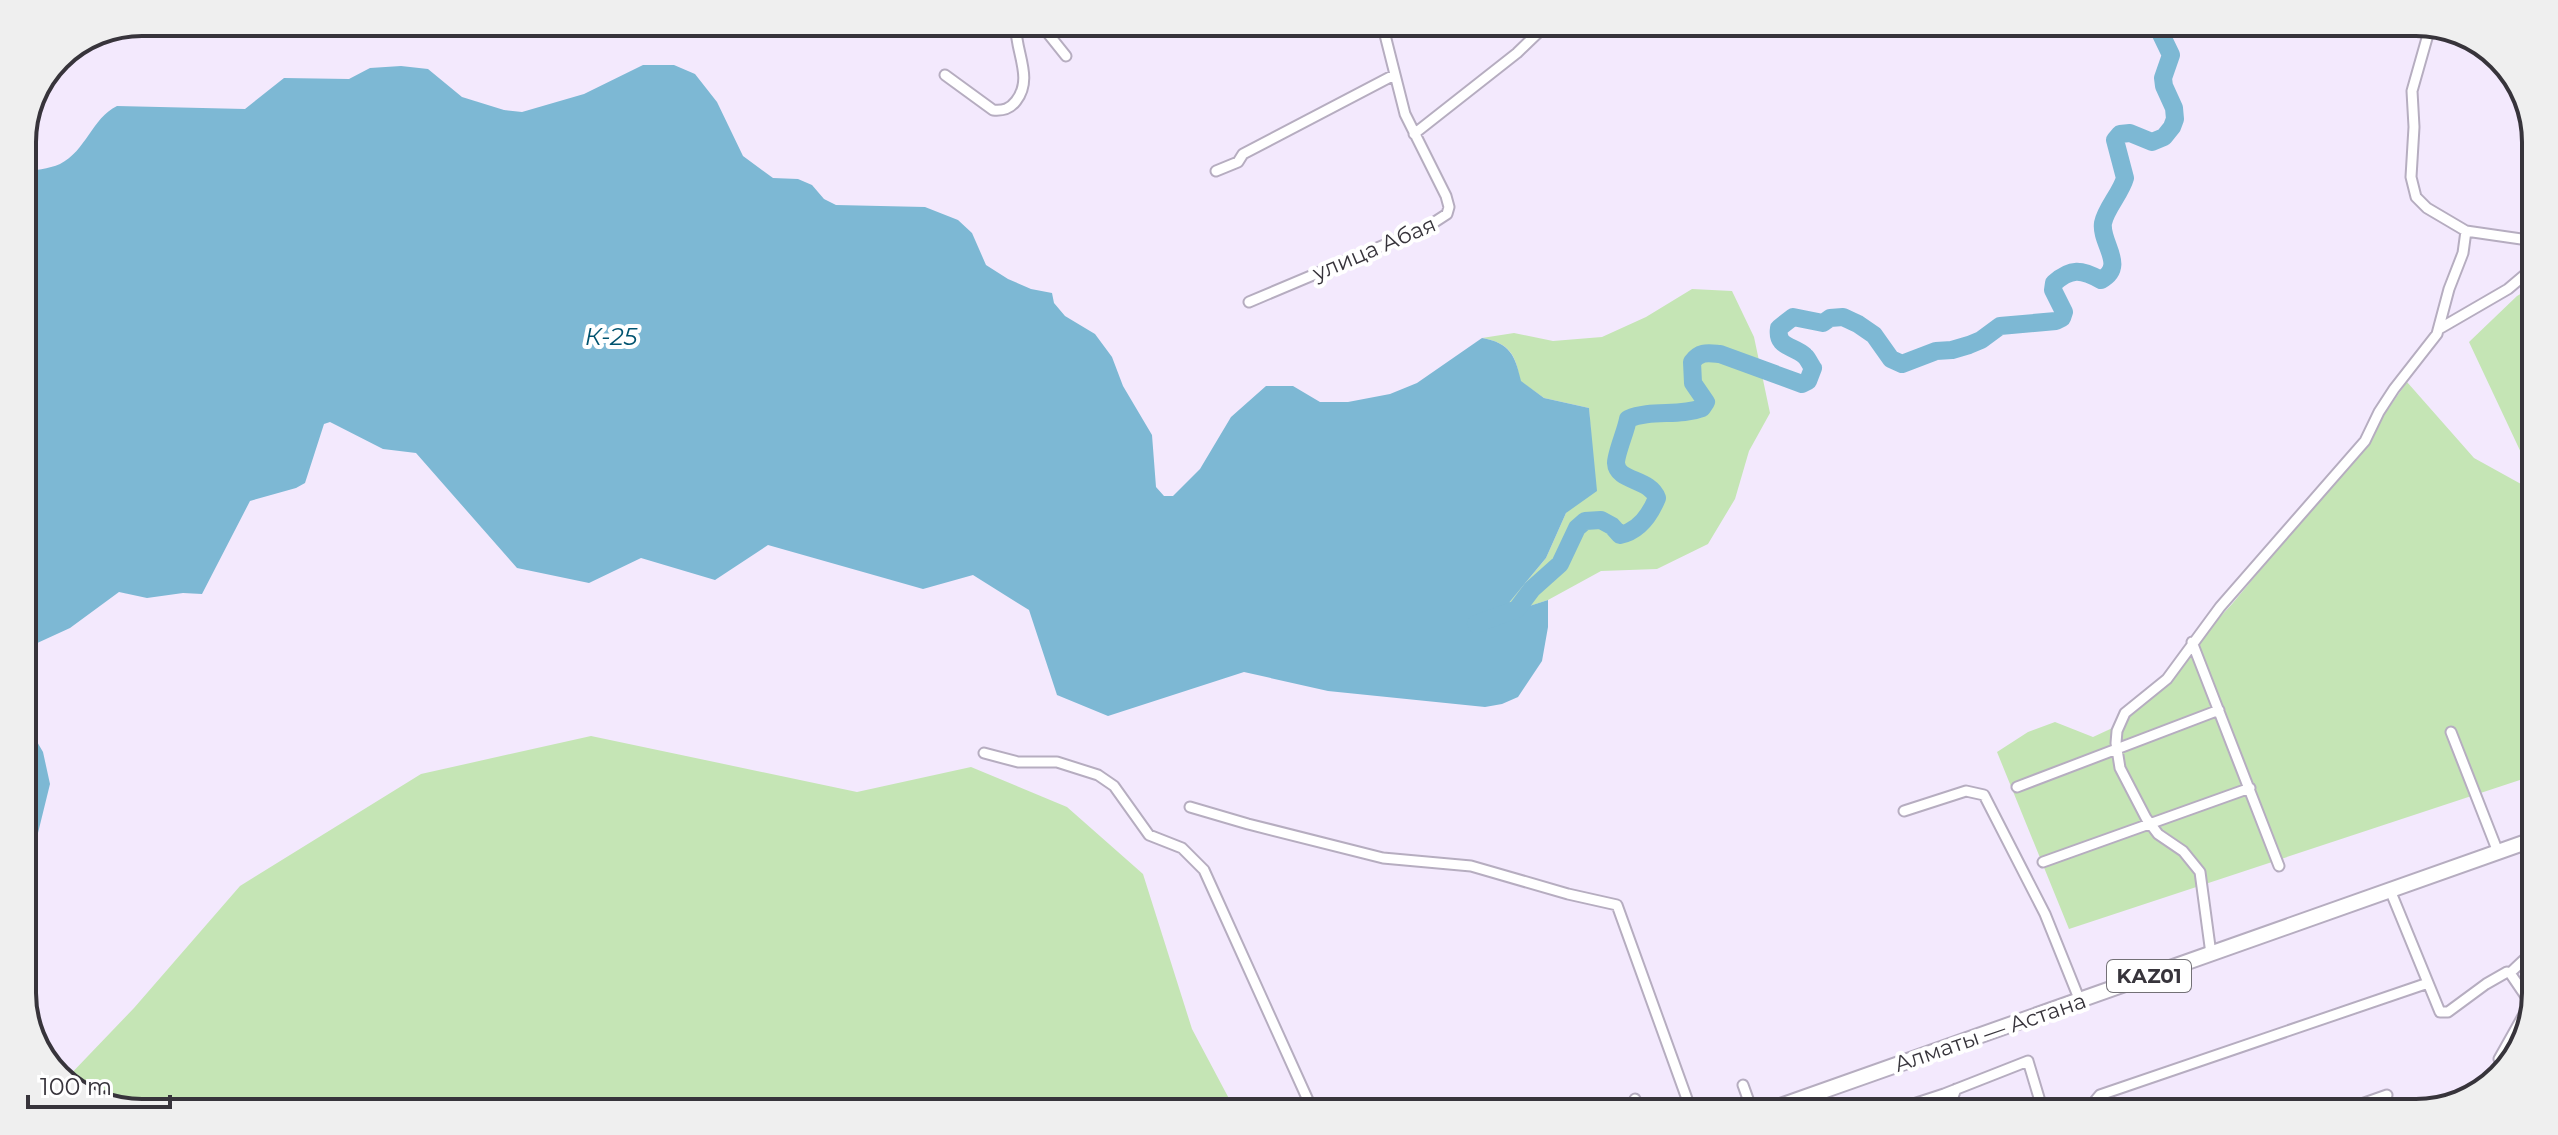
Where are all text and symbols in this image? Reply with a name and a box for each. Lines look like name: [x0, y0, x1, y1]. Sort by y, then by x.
street label: улица Абая: [1308, 210, 1440, 287]
water label: К-25: [585, 322, 638, 351]
road number: KАZ01: [2107, 960, 2191, 992]
street label: Алматы — Астана: [1891, 987, 2090, 1078]
scale bar: [28, 1059, 170, 1109]
text: 100 m: [40, 1072, 112, 1101]

